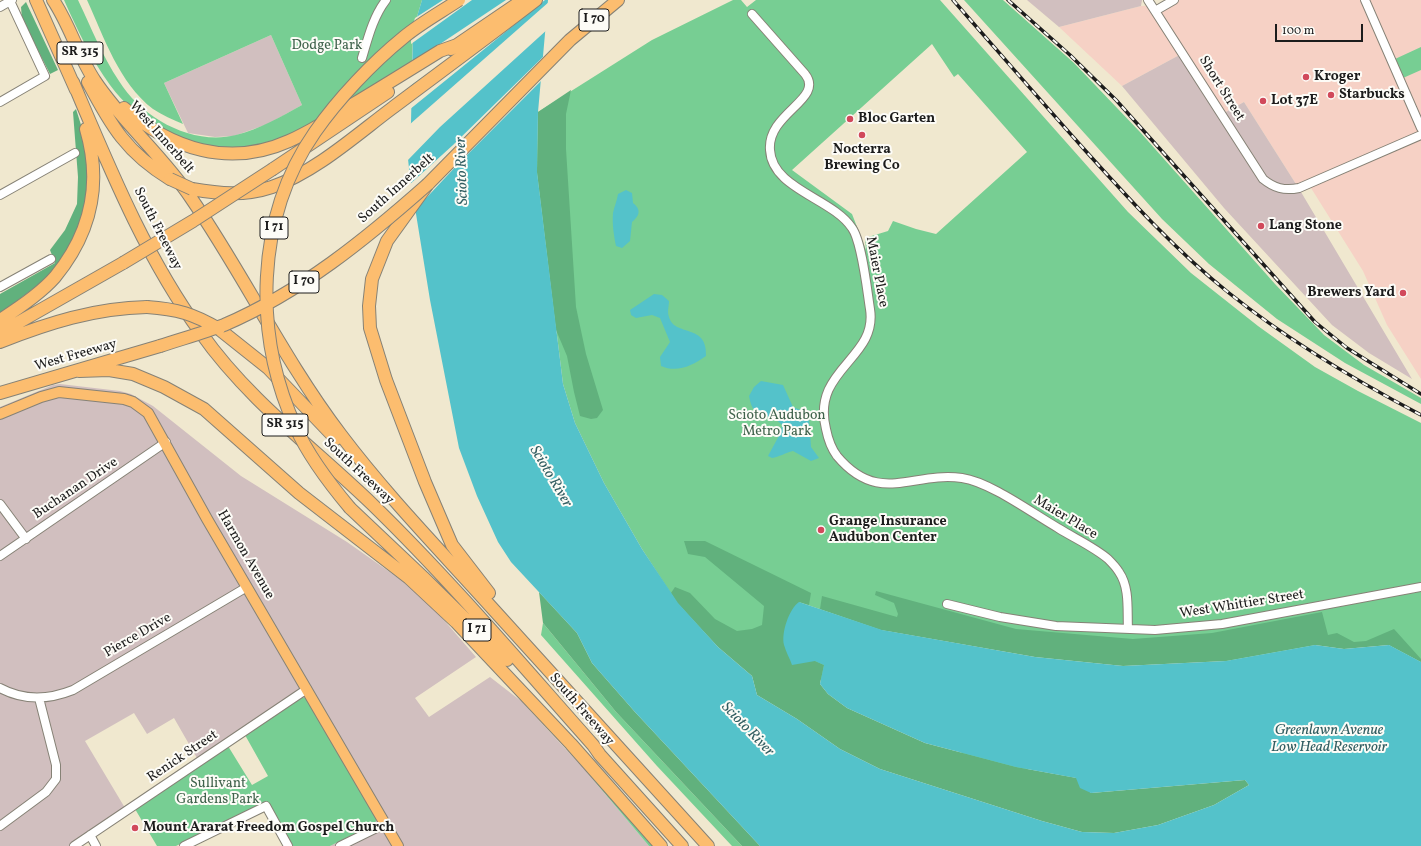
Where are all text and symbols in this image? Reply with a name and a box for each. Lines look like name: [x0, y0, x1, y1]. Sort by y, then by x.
road number: I 70: [579, 9, 609, 31]
scale bar: [1277, 16, 1365, 42]
text: 100 m: [1282, 23, 1314, 39]
park label: Dodge Park: [292, 38, 362, 54]
road number: SR 315: [57, 42, 103, 64]
street label: Short Street: [1194, 53, 1248, 125]
place label: Kroger: [1314, 69, 1360, 85]
marker: Kroger: [1301, 72, 1311, 82]
place label: Starbucks: [1339, 87, 1405, 103]
marker: Starbucks: [1326, 90, 1336, 100]
place label: Lot 37E: [1271, 93, 1318, 109]
marker: Lot 37E: [1258, 96, 1268, 106]
street label: West Innerbelt: [125, 98, 197, 178]
place label: Bloc Garten: [858, 111, 935, 127]
marker: Bloc Garten: [845, 114, 855, 124]
marker: Nocterra Brewing Co: [857, 130, 867, 140]
water label: Scioto River: [453, 137, 473, 205]
place label: Nocterra Brewing Co: [824, 142, 900, 174]
street label: South Innerbelt: [355, 150, 439, 228]
street label: South Freeway: [129, 185, 185, 273]
road number: I 71: [260, 217, 288, 239]
place label: Lang Stone: [1269, 218, 1342, 234]
marker: Lang Stone: [1256, 221, 1266, 231]
street label: Maier Place: [861, 235, 891, 309]
road number: I 70: [289, 271, 319, 293]
place label: Brewers Yard: [1307, 285, 1395, 301]
marker: Brewers Yard: [1398, 288, 1408, 298]
street label: West Freeway: [33, 336, 119, 376]
park label: Scioto Audubon Metro Park: [728, 408, 826, 440]
road number: SR 315: [262, 414, 308, 436]
street label: South Freeway: [319, 435, 397, 509]
water label: Scioto River: [525, 443, 575, 511]
street label: Buchanan Drive: [30, 454, 122, 524]
street label: Maier Place: [1030, 492, 1100, 544]
street label: Harmon Avenue: [213, 507, 277, 603]
place label: Grange Insurance Audubon Center: [829, 514, 947, 546]
marker: Grange Insurance Audubon Center: [816, 525, 826, 535]
street label: West Whittier Street: [1179, 587, 1305, 623]
street label: Pierce Drive: [101, 610, 175, 662]
road number: I 71: [463, 619, 491, 641]
street label: South Freeway: [545, 670, 617, 750]
water label: Scioto River: [717, 699, 777, 761]
water label: Greenlawn Avenue Low Head Reservoir: [1271, 722, 1387, 757]
street label: Renick Street: [145, 727, 221, 787]
park label: Sullivant Gardens Park: [176, 776, 260, 808]
place label: Mount Ararat Freedom Gospel Church: [143, 820, 394, 836]
marker: Mount Ararat Freedom Gospel Church: [130, 823, 140, 833]

